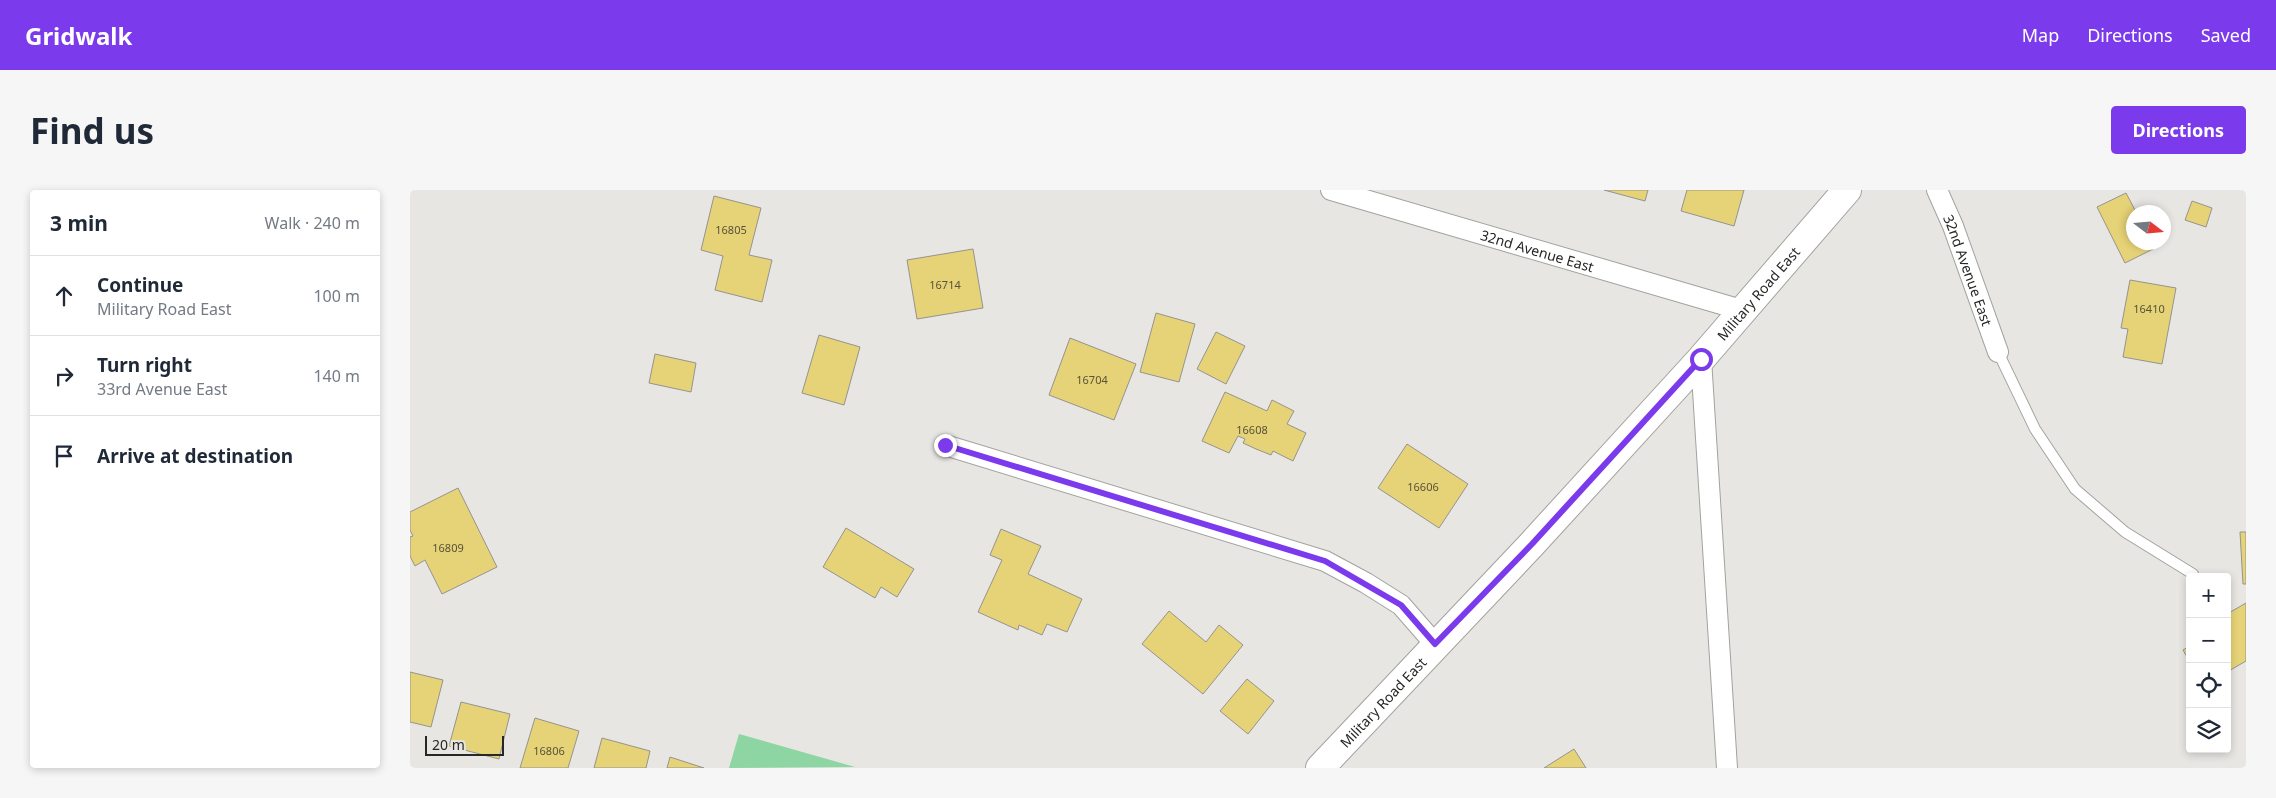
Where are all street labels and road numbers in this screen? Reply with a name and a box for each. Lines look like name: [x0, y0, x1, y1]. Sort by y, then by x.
street label: 32nd Avenue East: [1939, 211, 1997, 328]
street label: 32nd Avenue East: [1478, 225, 1596, 276]
street label: Military Road East: [1712, 242, 1804, 344]
street label: Military Road East: [1335, 653, 1430, 751]

